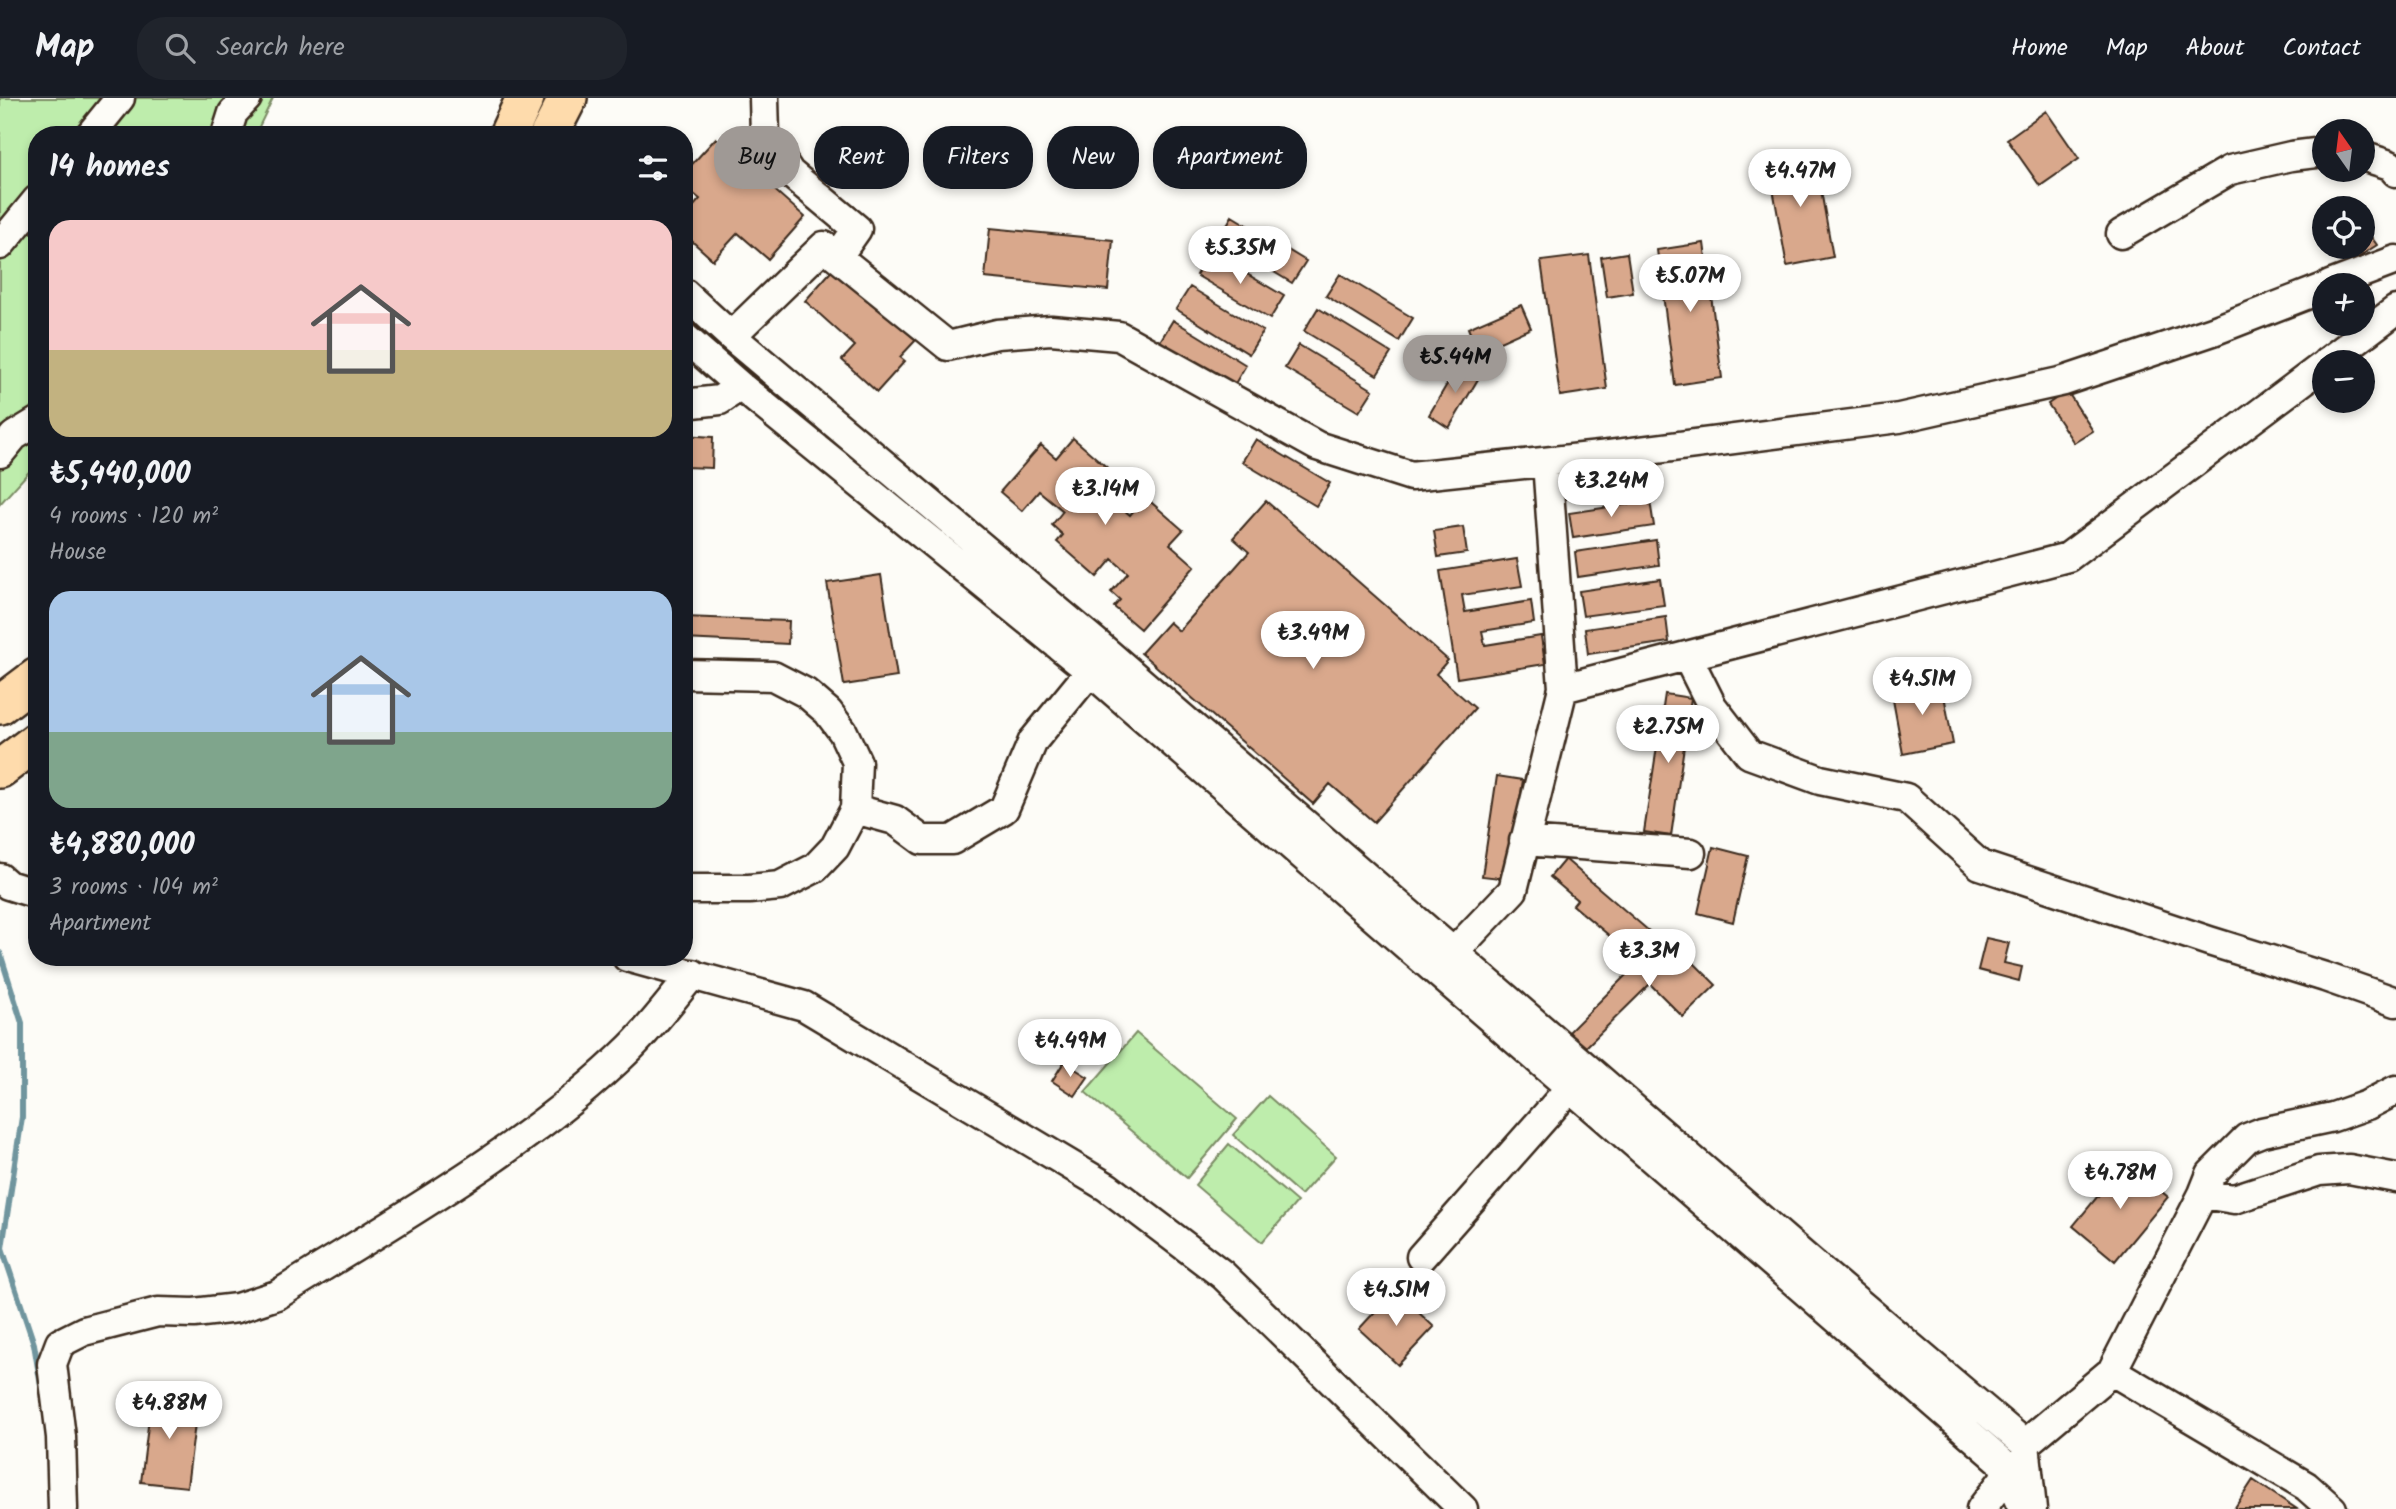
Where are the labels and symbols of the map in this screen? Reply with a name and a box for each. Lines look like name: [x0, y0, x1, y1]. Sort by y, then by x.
north arrow: [2312, 119, 2375, 182]
pin: ₺4.47M: [1743, 150, 1857, 209]
pin: ₺5.35M: [1183, 226, 1297, 286]
pin: ₺5.07M: [1633, 254, 1747, 314]
pin: ₺5.44M: [1398, 336, 1512, 395]
pin: ₺3.24M: [1554, 460, 1668, 519]
pin: ₺3.14M: [1048, 468, 1162, 527]
pin: ₺3.49M: [1256, 612, 1370, 671]
pin: ₺4.51M: [1865, 658, 1979, 717]
pin: ₺2.75M: [1611, 706, 1725, 765]
pin: ₺3.3M: [1600, 930, 1698, 989]
pin: ₺4.49M: [1013, 1020, 1127, 1079]
pin: ₺4.78M: [2063, 1152, 2177, 1211]
pin: ₺4.51M: [1339, 1268, 1453, 1328]
pin: ₺4.88M: [112, 1382, 226, 1441]

